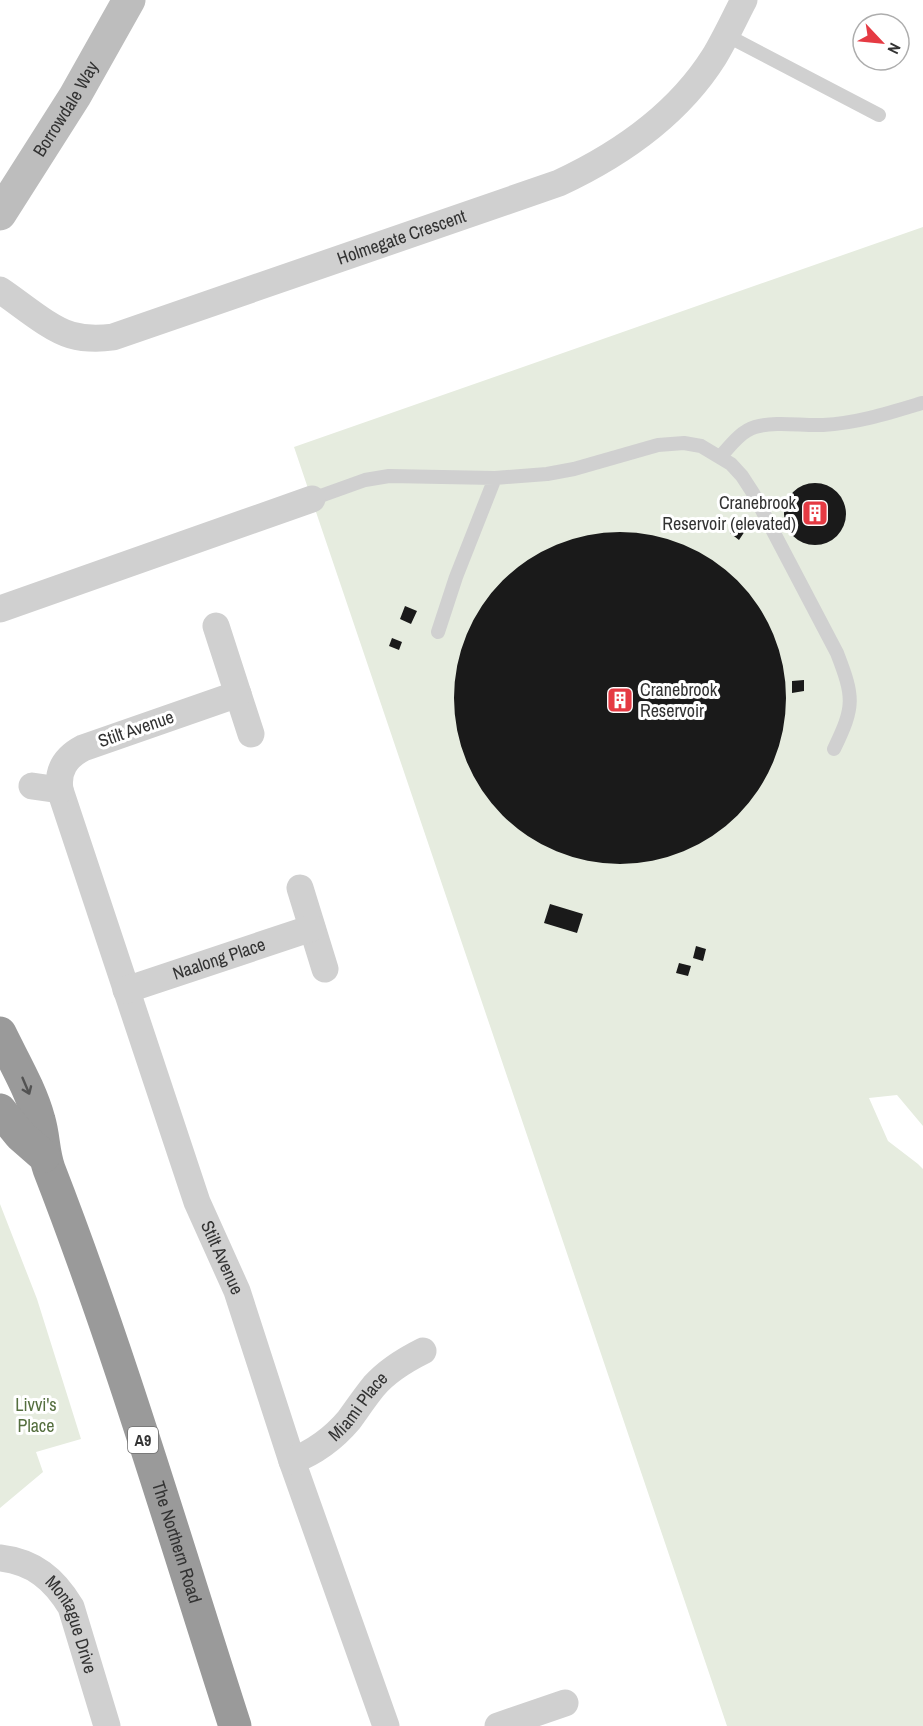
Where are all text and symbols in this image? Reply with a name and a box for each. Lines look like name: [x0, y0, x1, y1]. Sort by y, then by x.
north arrow: [851, 12, 911, 72]
text: N: [883, 39, 906, 58]
street label: Borrowdale Way: [27, 56, 104, 161]
street label: Holmegate Crescent: [334, 203, 469, 271]
place label: Cranebrook Reservoir (elevated): [662, 490, 797, 536]
building icon: Cranebrook Reservoir (elevated): [800, 498, 830, 528]
place label: Cranebrook Reservoir: [640, 677, 718, 723]
building icon: Cranebrook Reservoir: [605, 685, 635, 715]
street label: Stilt Avenue: [95, 704, 177, 753]
street label: Naalong Place: [169, 931, 268, 986]
one-way arrow: [21, 1076, 32, 1095]
street label: Stilt Avenue: [195, 1216, 250, 1298]
street label: Miami Place: [323, 1366, 393, 1447]
park label: Livvi's Place: [15, 1392, 57, 1438]
road number: A9: [128, 1427, 158, 1453]
street label: The Northern Road: [146, 1478, 208, 1606]
street label: Montague Drive: [40, 1569, 103, 1676]

